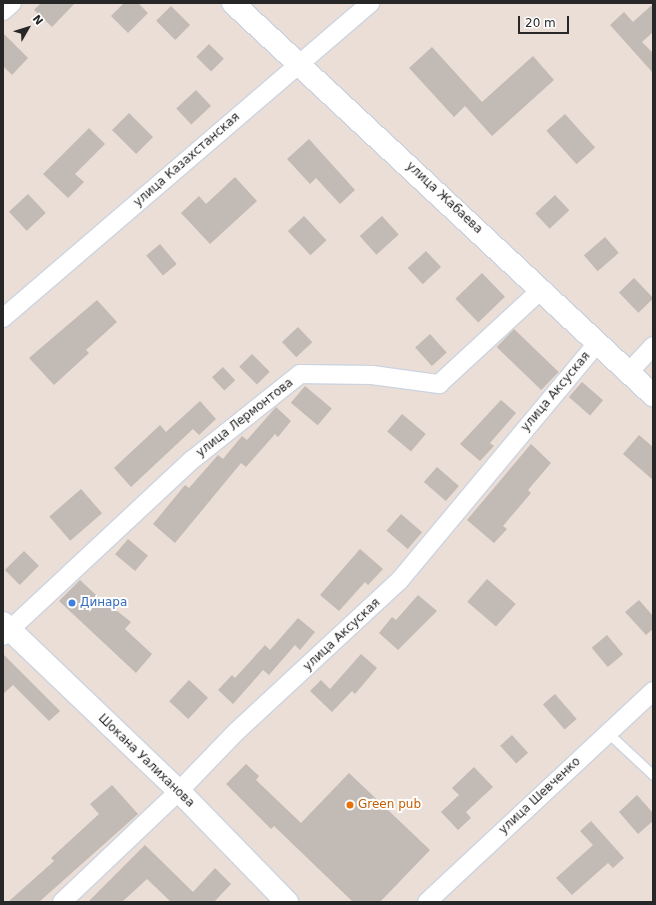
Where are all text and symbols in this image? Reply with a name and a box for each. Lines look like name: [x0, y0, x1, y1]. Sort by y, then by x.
north arrow: [8, 8, 48, 48]
scale bar: [520, 8, 571, 34]
text: N: [30, 12, 46, 28]
text: 20 m: [525, 16, 556, 30]
street label: улица Казахстанская: [131, 110, 243, 210]
street label: улица Жабаева: [403, 159, 485, 237]
street label: улица Аксуская: [519, 349, 593, 435]
street label: улица Лермонтова: [194, 376, 296, 460]
place label: Динара: [80, 596, 127, 610]
street label: улица Аксуская: [301, 596, 383, 674]
marker: Динара: [67, 598, 77, 608]
street label: Шокана Уалиханова: [95, 711, 197, 811]
street label: улица Шевченко: [496, 755, 584, 837]
place label: Green pub: [358, 798, 421, 812]
marker: Green pub: [345, 800, 355, 810]

